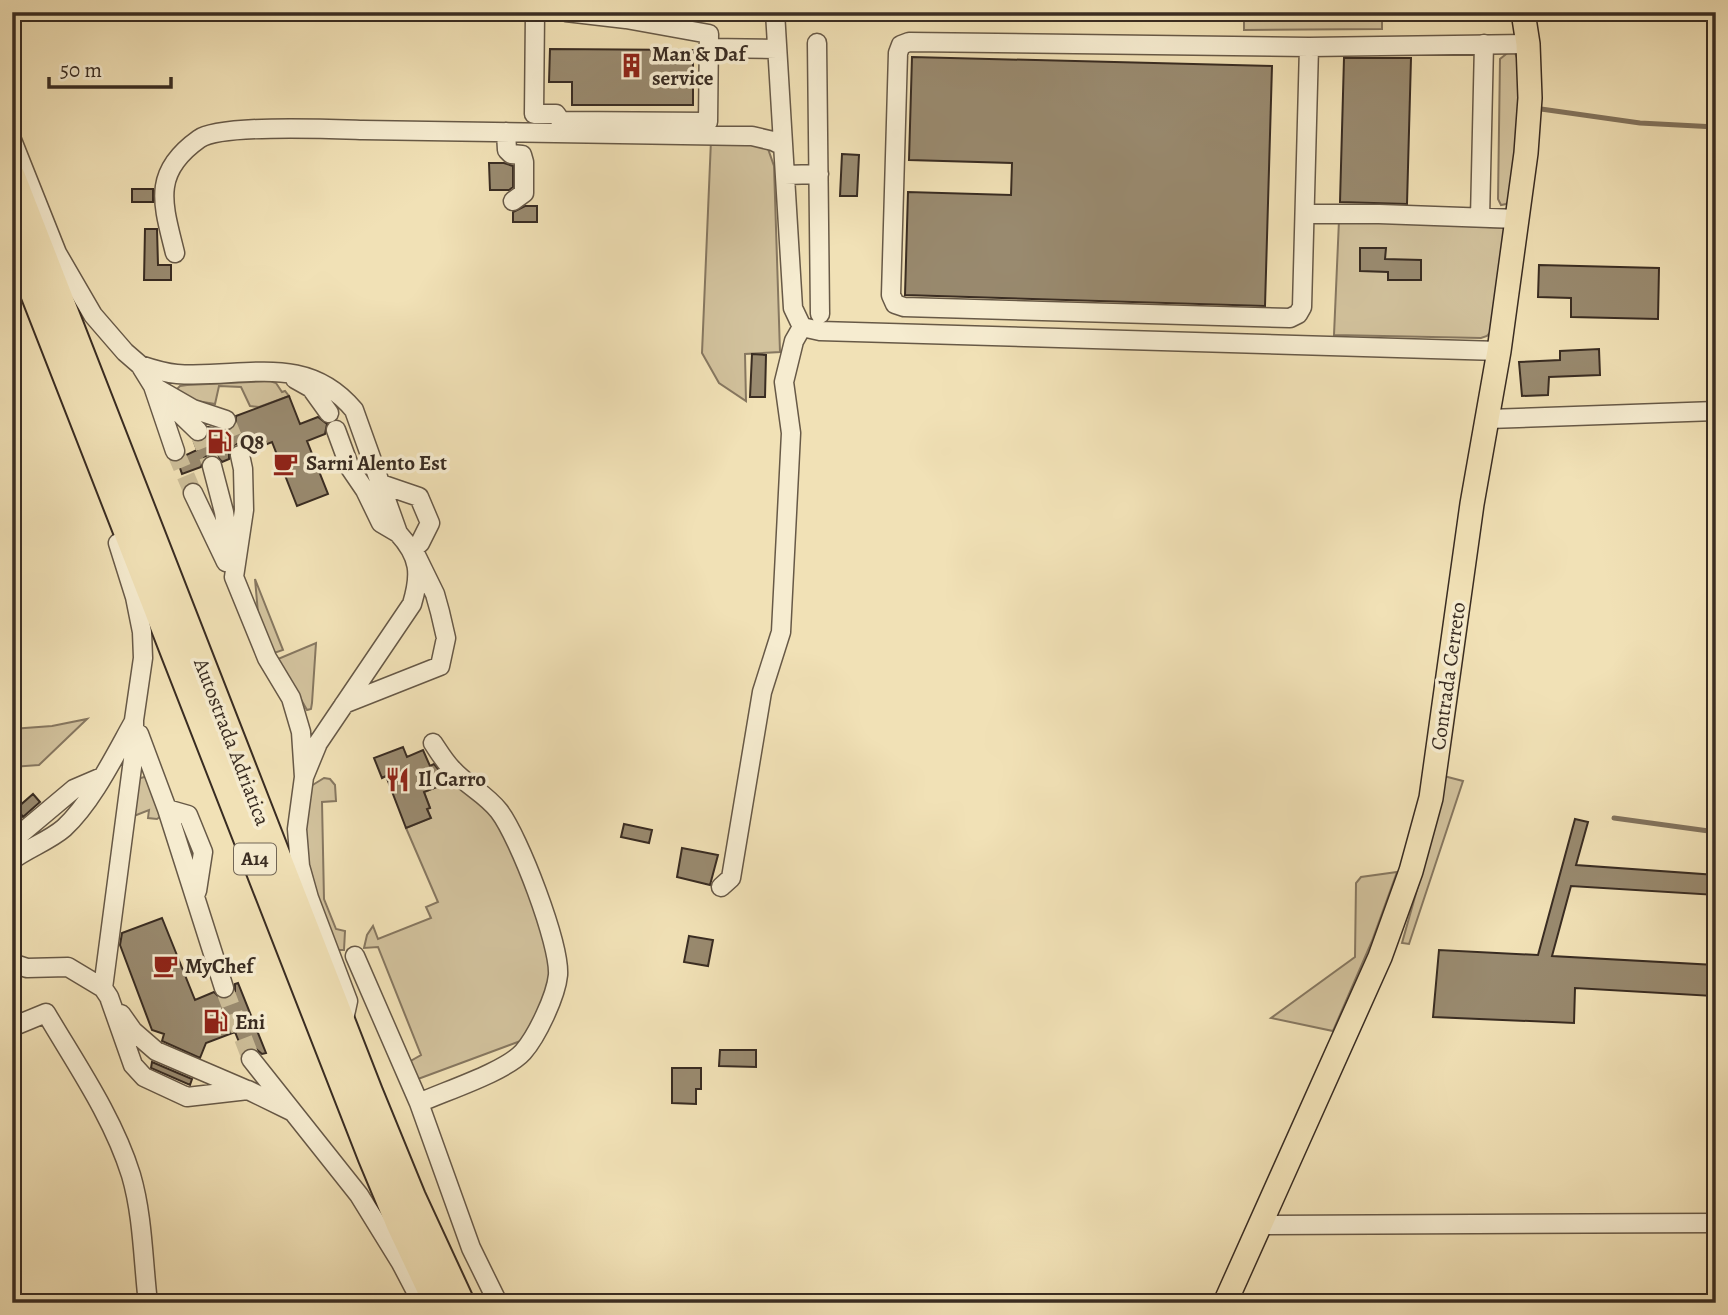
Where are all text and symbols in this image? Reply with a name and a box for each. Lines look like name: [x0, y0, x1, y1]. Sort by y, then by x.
place label: Man & Daf service: [652, 40, 748, 92]
scale bar: [49, 46, 172, 90]
building icon: Man & Daf service: [618, 52, 646, 80]
text: 50 m: [60, 56, 102, 84]
fuel station icon: Q8: [206, 428, 234, 456]
place label: Q8: [240, 428, 264, 456]
cafe icon: Sarni Alento Est: [272, 449, 300, 477]
place label: Sarni Alento Est: [306, 449, 447, 477]
street label: Contrada Cerreto: [1424, 600, 1472, 752]
street label: Autostrada Adriatica: [187, 653, 277, 830]
restaurant icon: Il Carro: [384, 765, 412, 793]
place label: Il Carro: [418, 765, 486, 793]
road number: A14: [234, 844, 276, 874]
cafe icon: MyChef: [151, 952, 179, 980]
place label: MyChef: [185, 952, 256, 980]
fuel station icon: Eni: [201, 1008, 229, 1036]
place label: Eni: [235, 1008, 265, 1036]

